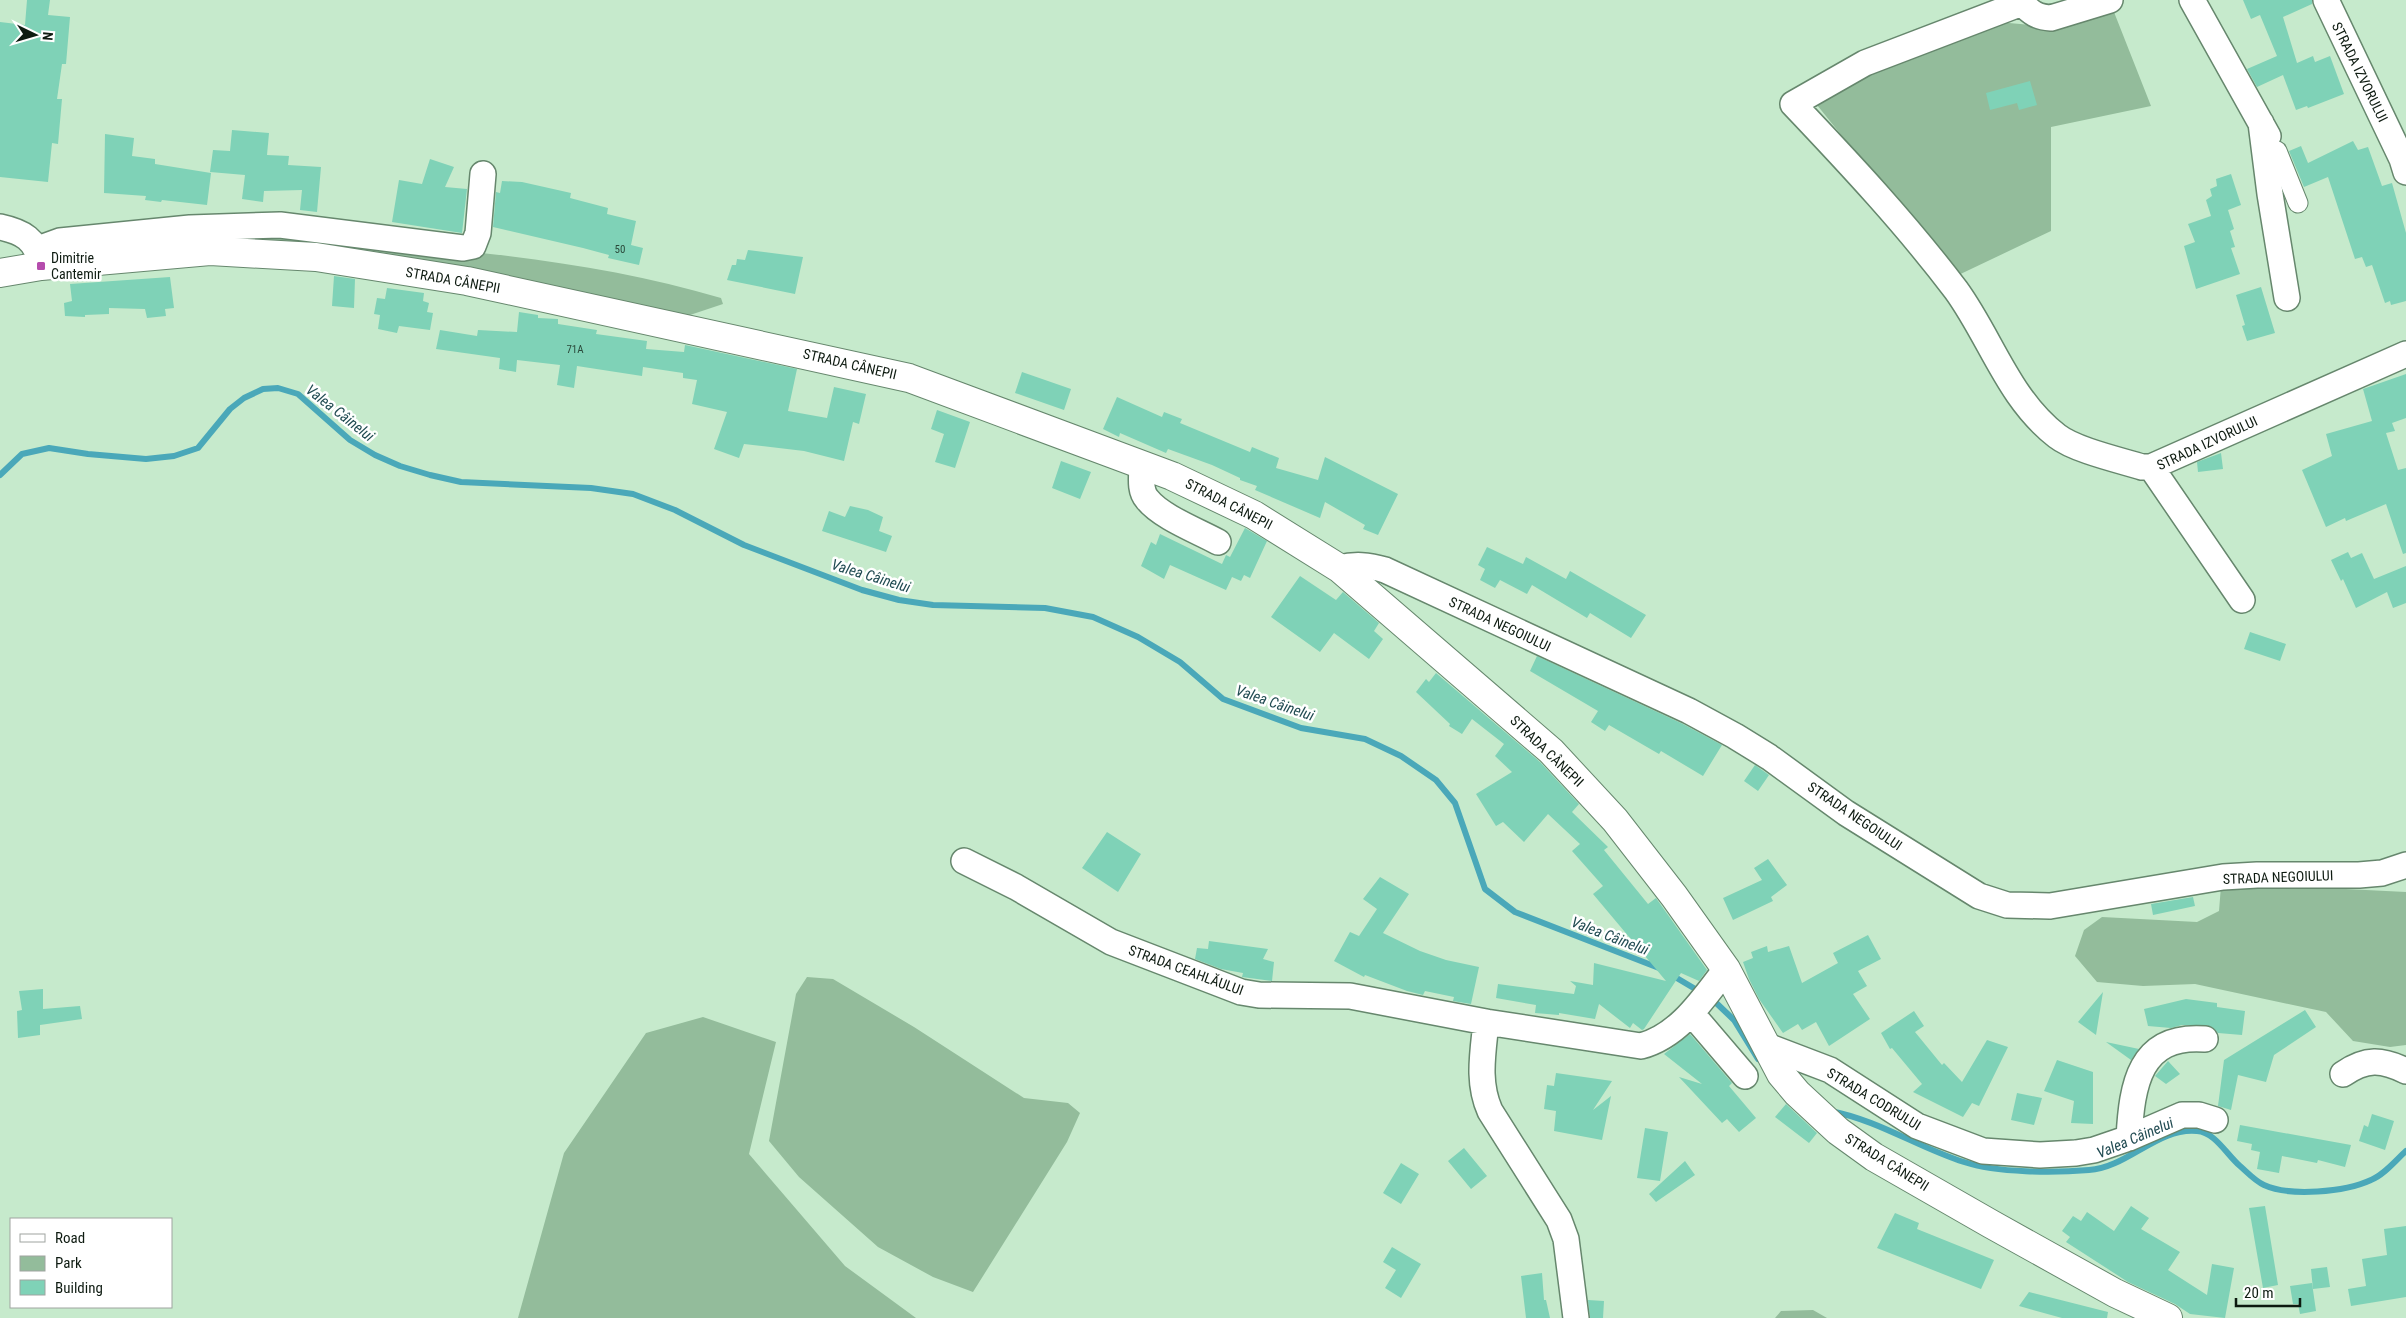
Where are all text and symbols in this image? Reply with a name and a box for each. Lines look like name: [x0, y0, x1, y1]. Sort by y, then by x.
north arrow: [10, 10, 60, 60]
street label: STRADA IZVORULUI: [2329, 19, 2391, 125]
text: N: [40, 31, 56, 41]
house number: 50: [615, 243, 625, 256]
place label: Dimitrie Cantemir: [51, 250, 101, 282]
marker: Dimitrie Cantemir: [35, 260, 47, 272]
street label: STRADA CÂNEPII: [405, 263, 502, 296]
house number: 71A: [566, 343, 584, 356]
street label: STRADA CÂNEPII: [802, 344, 899, 383]
water label: Valea Câinelui: [302, 381, 378, 446]
street label: STRADA IZVORULUI: [2154, 413, 2260, 473]
street label: STRADA CÂNEPII: [1183, 474, 1276, 533]
water label: Valea Câinelui: [829, 555, 913, 597]
street label: STRADA NEGOIULUI: [1447, 593, 1553, 655]
water label: Valea Câinelui: [1234, 681, 1317, 725]
street label: STRADA CÂNEPII: [1507, 711, 1588, 790]
street label: STRADA NEGOIULUI: [1805, 778, 1905, 854]
street label: STRADA NEGOIULUI: [2222, 867, 2334, 887]
water label: Valea Câinelui: [1569, 913, 1652, 959]
street label: STRADA CEAHLĂULUI: [1126, 942, 1246, 998]
street label: STRADA CODRULUI: [1824, 1065, 1924, 1133]
water label: Valea Câinelui: [2094, 1114, 2177, 1162]
street label: STRADA CÂNEPII: [1842, 1129, 1932, 1194]
legend: [10, 1218, 172, 1308]
text: Road: [55, 1229, 85, 1247]
text: Park: [55, 1254, 82, 1272]
scale bar: [2236, 1276, 2300, 1308]
text: Building: [55, 1279, 103, 1297]
text: 20 m: [2244, 1284, 2274, 1302]

